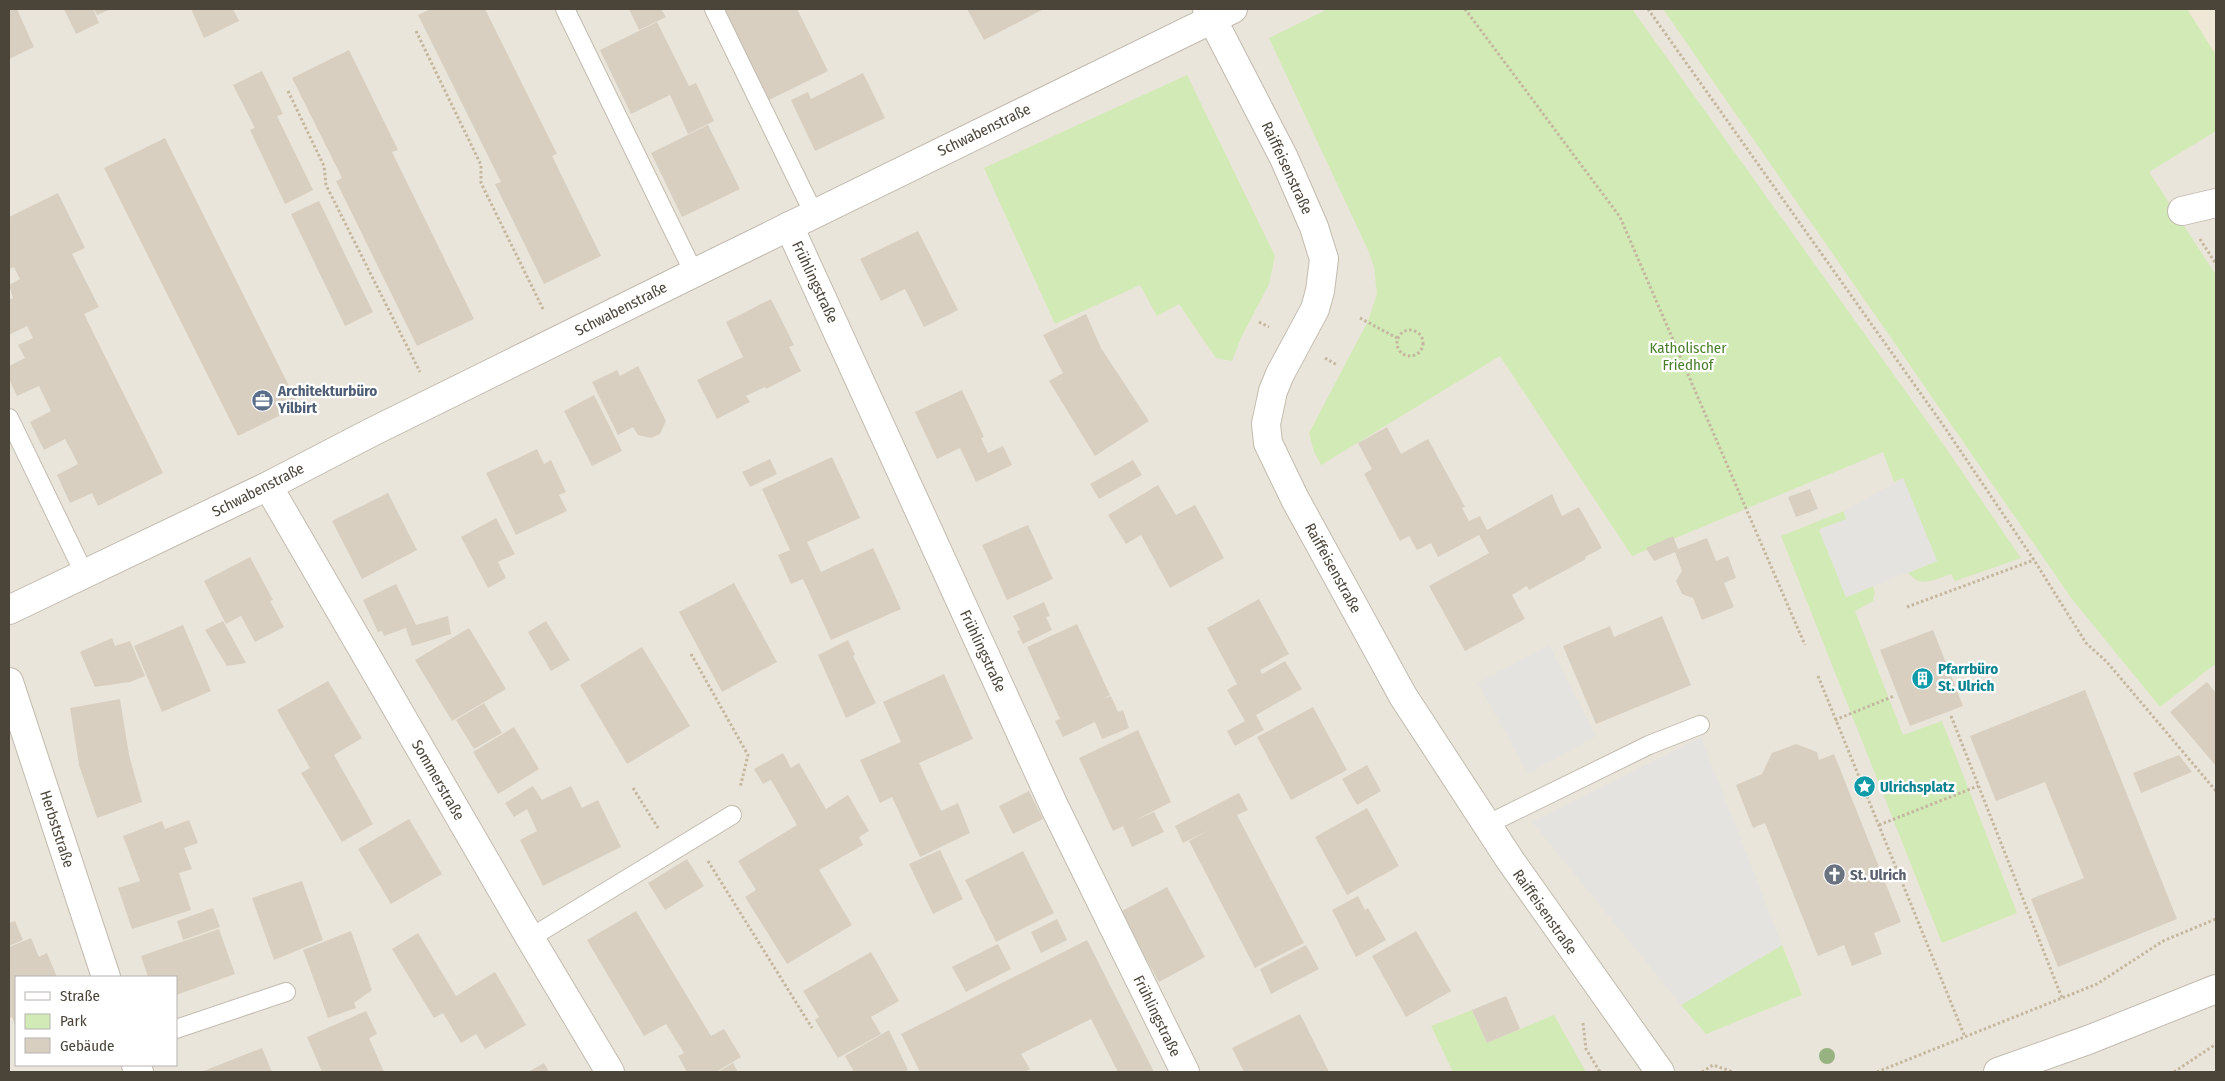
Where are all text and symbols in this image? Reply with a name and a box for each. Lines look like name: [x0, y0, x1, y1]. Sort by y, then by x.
street label: Schwabenstraße: [935, 100, 1033, 160]
street label: Raiffeisenstraße: [1258, 119, 1316, 217]
street label: Frühlingstraße: [788, 238, 842, 326]
street label: Schwabenstraße: [572, 278, 670, 340]
park label: Katholischer Friedhof: [1650, 339, 1727, 374]
place label: Architekturbüro Yilbirt: [277, 382, 377, 417]
office icon: Architekturbüro Yilbirt: [250, 388, 274, 412]
street label: Schwabenstraße: [209, 459, 307, 521]
street label: Raiffeisenstraße: [1301, 520, 1365, 616]
street label: Frühlingstraße: [956, 607, 1010, 695]
place label: Pfarrbüro St. Ulrich: [1938, 660, 1998, 695]
building icon: Pfarrbüro St. Ulrich: [1910, 666, 1934, 690]
street label: Sommerstraße: [408, 737, 468, 823]
place icon: Ulrichsplatz: [1852, 775, 1876, 799]
place label: Ulrichsplatz: [1880, 778, 1955, 796]
street label: Herbststraße: [36, 788, 78, 870]
church icon: St. Ulrich: [1822, 863, 1846, 887]
street label: Raiffeisenstraße: [1509, 866, 1581, 958]
place label: St. Ulrich: [1850, 866, 1907, 884]
street label: Frühlingstraße: [1130, 972, 1184, 1060]
legend: [15, 976, 178, 1066]
text: Straße: [60, 987, 100, 1005]
text: Park: [60, 1012, 87, 1030]
text: Gebäude: [60, 1037, 115, 1055]

